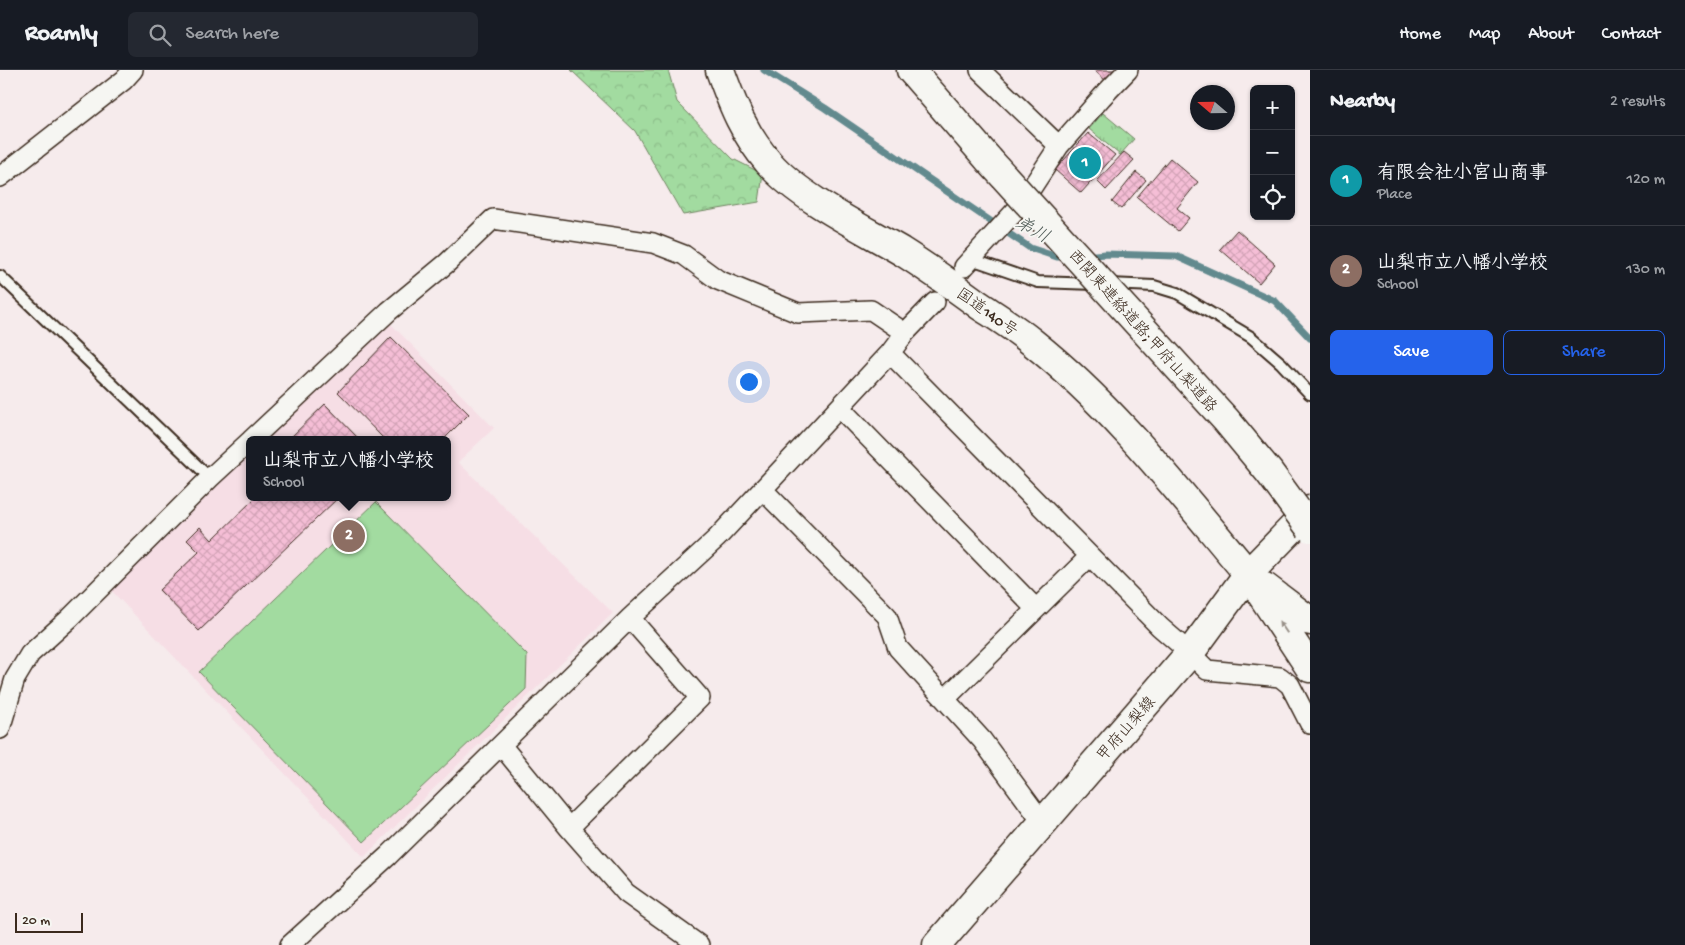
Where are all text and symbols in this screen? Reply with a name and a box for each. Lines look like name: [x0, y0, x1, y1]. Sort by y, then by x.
search box: [128, 12, 478, 57]
text: Roamly: [25, 20, 98, 49]
icon: search: [146, 21, 174, 49]
text: Search here: [186, 23, 279, 46]
text: Home: [1399, 24, 1441, 45]
text: Map: [1469, 24, 1500, 45]
text: About: [1528, 24, 1574, 45]
text: Contact: [1602, 24, 1660, 45]
north arrow: [1190, 85, 1235, 130]
map controls: [1250, 85, 1295, 220]
button: +: [1250, 85, 1295, 130]
text: Nearby: [1330, 90, 1395, 115]
text: 2 results: [1610, 93, 1665, 112]
button: −: [1250, 130, 1295, 175]
pin: 1: [1069, 144, 1101, 182]
text: 有限会社小宮山商事: [1377, 163, 1548, 186]
text: 1: [1343, 171, 1349, 190]
text: 120 m: [1626, 171, 1665, 190]
button: locate: [1250, 175, 1295, 220]
text: Place: [1377, 186, 1412, 205]
water label: 弟川: [1011, 212, 1053, 249]
street label: 西関東連絡道路;甲府山梨道路: [1063, 245, 1221, 418]
text: 山梨市立八幡小学校: [1377, 253, 1548, 276]
text: 2: [1342, 261, 1350, 280]
text: 130 m: [1626, 261, 1665, 280]
text: School: [1377, 276, 1419, 295]
street label: 国道140号: [951, 285, 1021, 342]
button: Save: [1330, 330, 1493, 375]
button: Share: [1503, 330, 1665, 375]
your location: [736, 369, 762, 395]
popup: [246, 436, 451, 501]
text: 山梨市立八幡小学校: [263, 451, 434, 474]
text: School: [263, 474, 305, 493]
pin: 2: [333, 517, 365, 555]
one-way arrow: [1279, 620, 1288, 633]
street label: 甲府山梨線: [1093, 693, 1161, 767]
scale bar: [15, 910, 82, 933]
text: 20 m: [22, 913, 50, 930]

